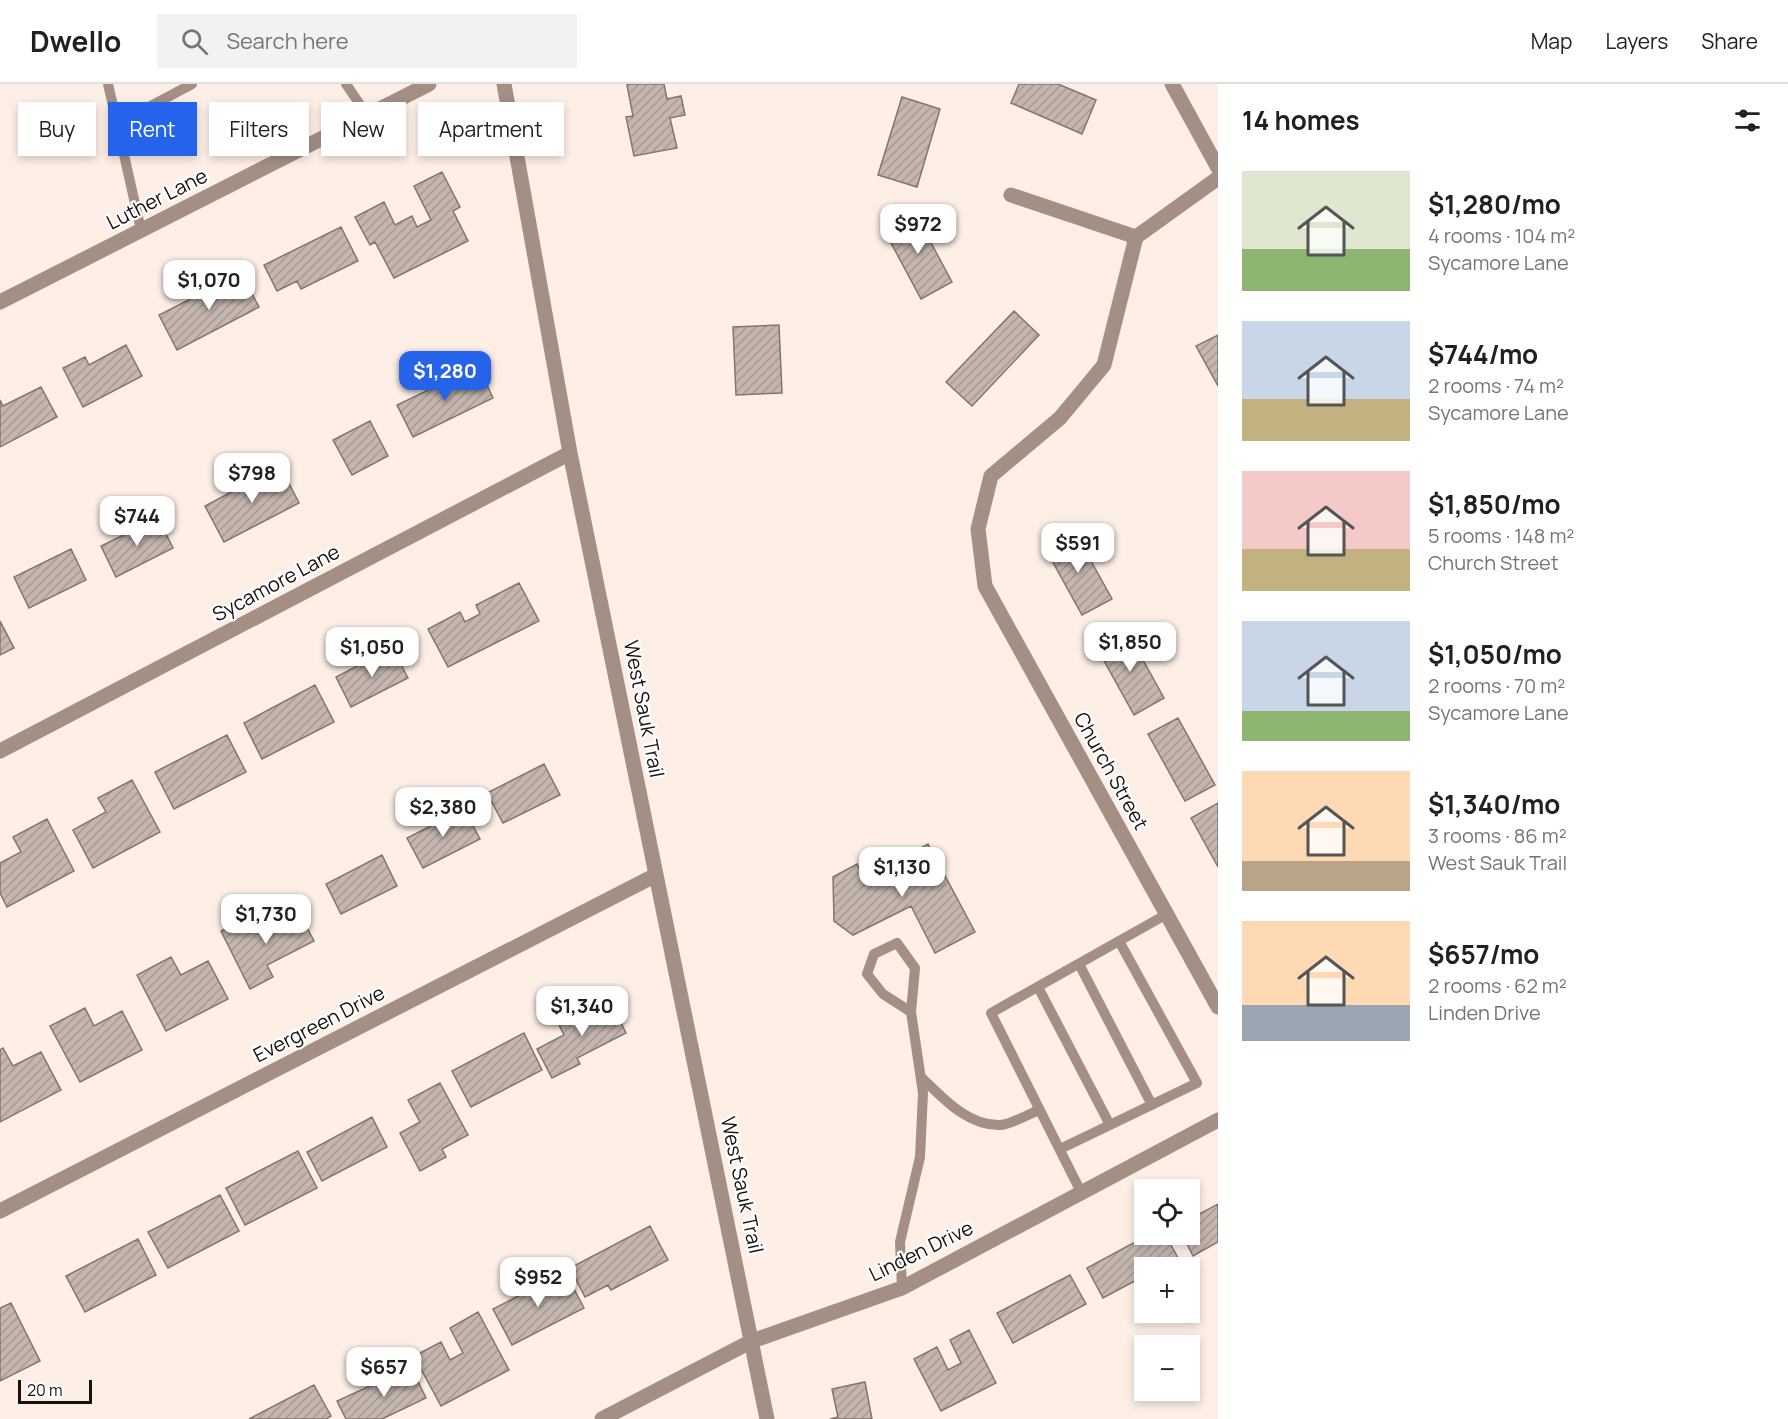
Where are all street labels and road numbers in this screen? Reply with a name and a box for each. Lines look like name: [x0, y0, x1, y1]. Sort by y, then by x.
street label: Luther Lane: [102, 162, 212, 235]
street label: Sycamore Lane: [207, 538, 344, 627]
street label: West Sauk Trail: [618, 638, 671, 780]
street label: Church Street: [1068, 707, 1155, 834]
street label: Evergreen Drive: [248, 979, 389, 1068]
street label: West Sauk Trail: [715, 1114, 770, 1256]
street label: Linden Drive: [864, 1214, 977, 1287]

